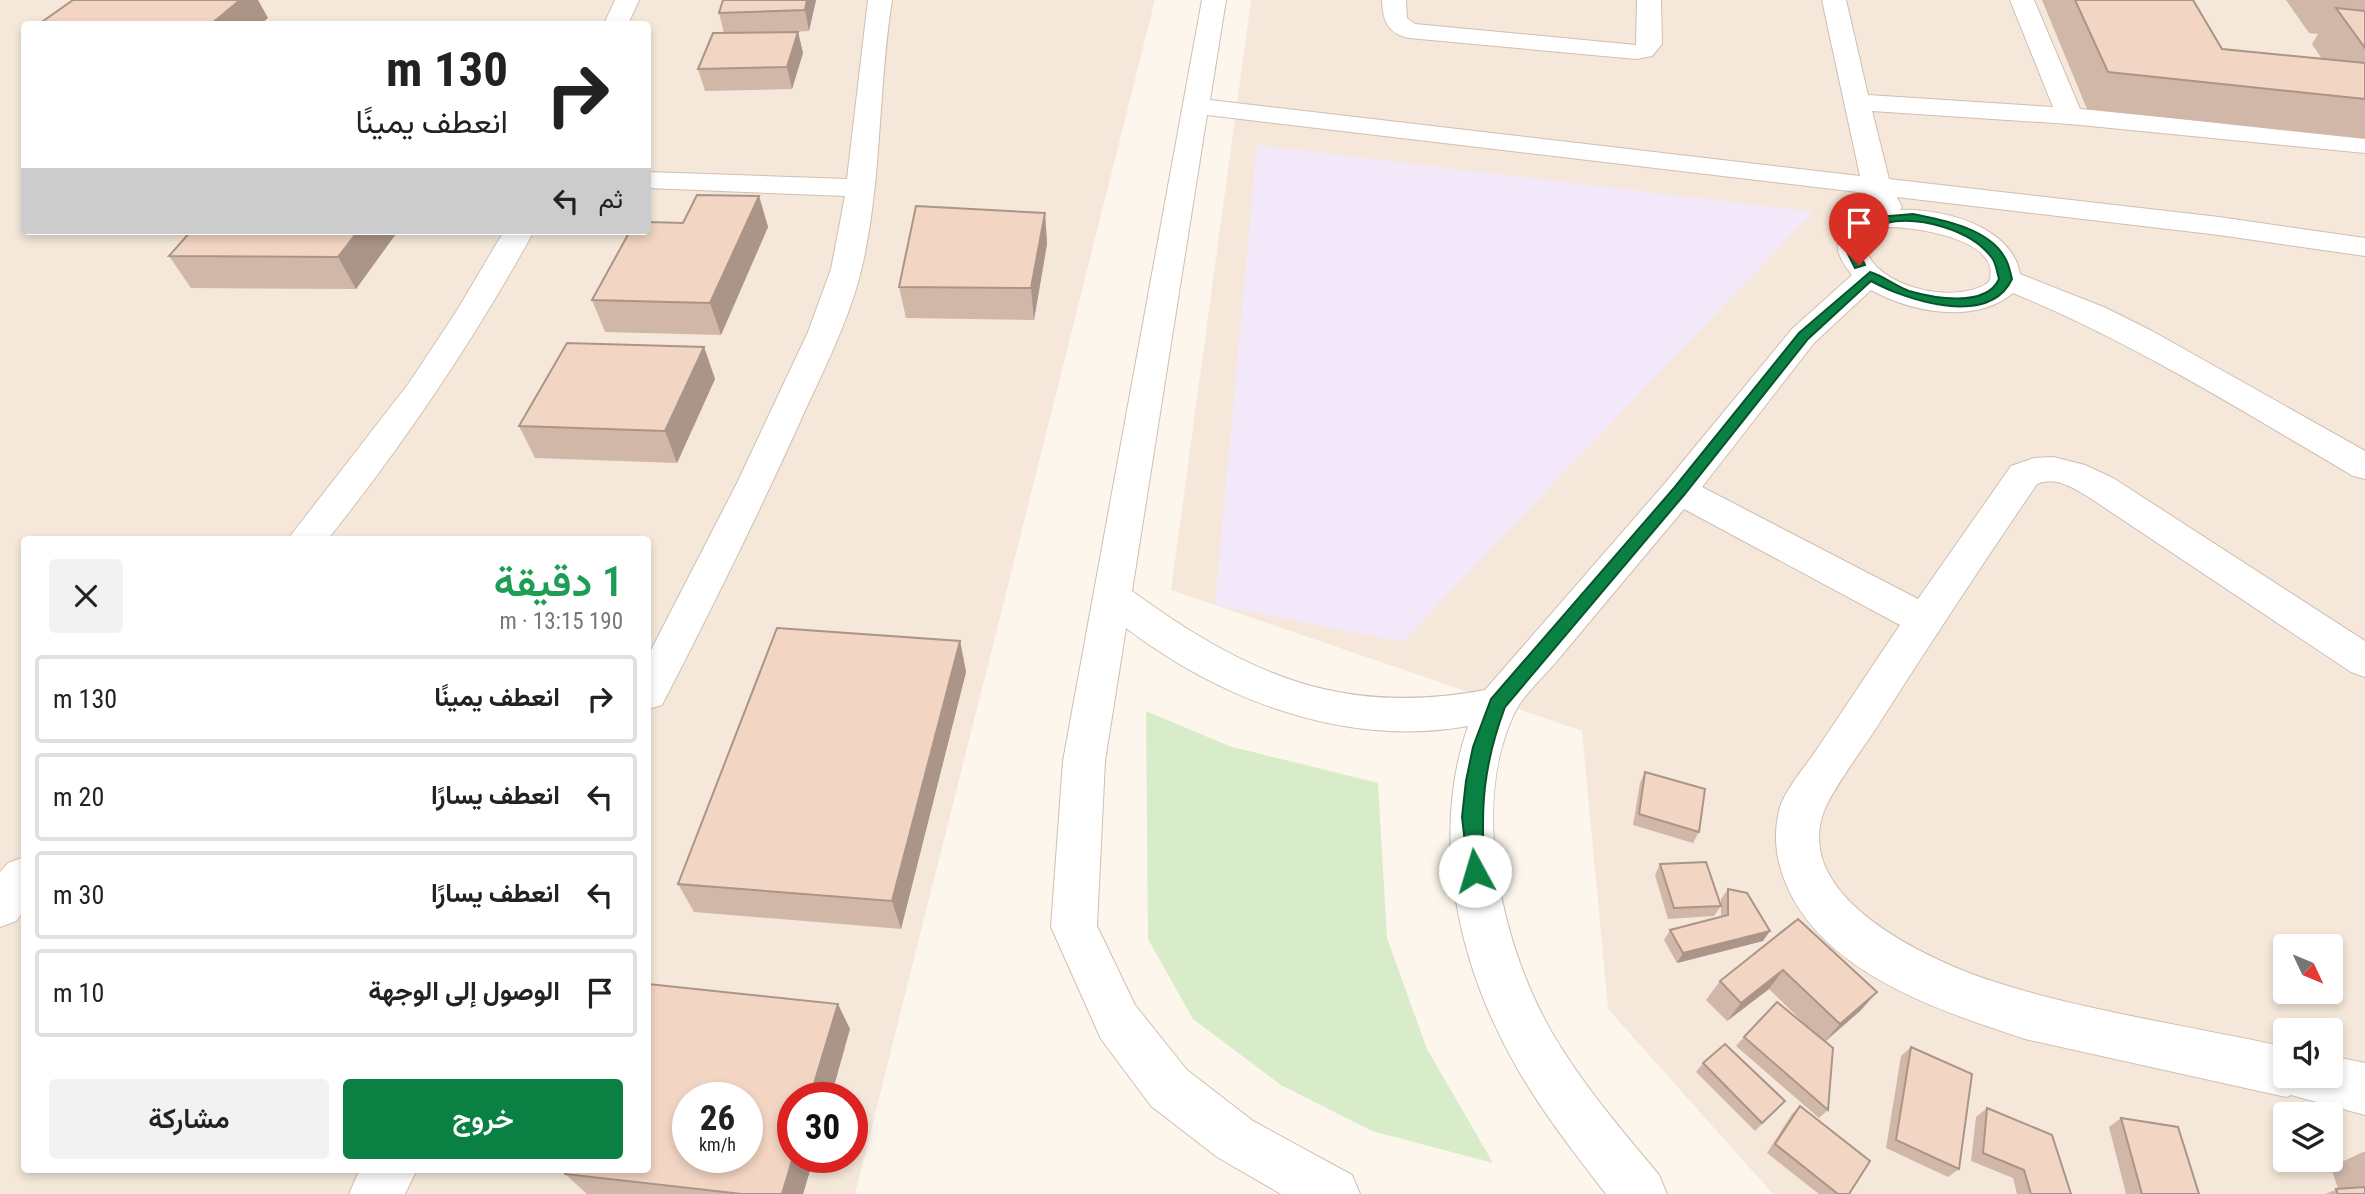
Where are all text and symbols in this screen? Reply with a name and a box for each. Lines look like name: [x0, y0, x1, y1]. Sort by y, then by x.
text: 130 m: [386, 41, 508, 98]
icon: right: [532, 49, 623, 140]
text: انعطف يمينًا: [355, 103, 508, 141]
icon: left: [547, 182, 585, 220]
text: ثم: [599, 184, 623, 214]
pin: [1829, 193, 1889, 265]
icon: arrive: [1840, 204, 1878, 242]
text: 1 دقيقة: [494, 557, 623, 606]
button: close: [49, 559, 123, 633]
text: 190 m · 13:15: [499, 608, 623, 635]
icon: right: [581, 680, 619, 718]
text: انعطف يمينًا: [434, 682, 560, 712]
text: 130 m: [53, 684, 117, 714]
icon: left: [581, 778, 619, 816]
text: انعطف يسارًا: [431, 780, 560, 810]
text: 20 m: [53, 782, 104, 812]
position arrow: [1438, 834, 1512, 908]
icon: left: [581, 876, 619, 914]
text: انعطف يسارًا: [431, 878, 560, 908]
text: 30 m: [53, 880, 104, 910]
north arrow: [2273, 934, 2343, 1004]
map controls: [2273, 934, 2343, 1172]
icon: arrive: [581, 974, 619, 1012]
text: الوصول إلى الوجهة: [368, 976, 560, 1006]
text: 10 m: [53, 978, 104, 1008]
button: sound: [2273, 1018, 2343, 1088]
button: مشاركة: [49, 1079, 329, 1159]
button: خروج: [343, 1079, 623, 1159]
speed limit sign: 30: [777, 1082, 868, 1173]
text: 26: [700, 1098, 735, 1139]
button: layers: [2273, 1102, 2343, 1172]
text: km/h: [699, 1134, 736, 1155]

